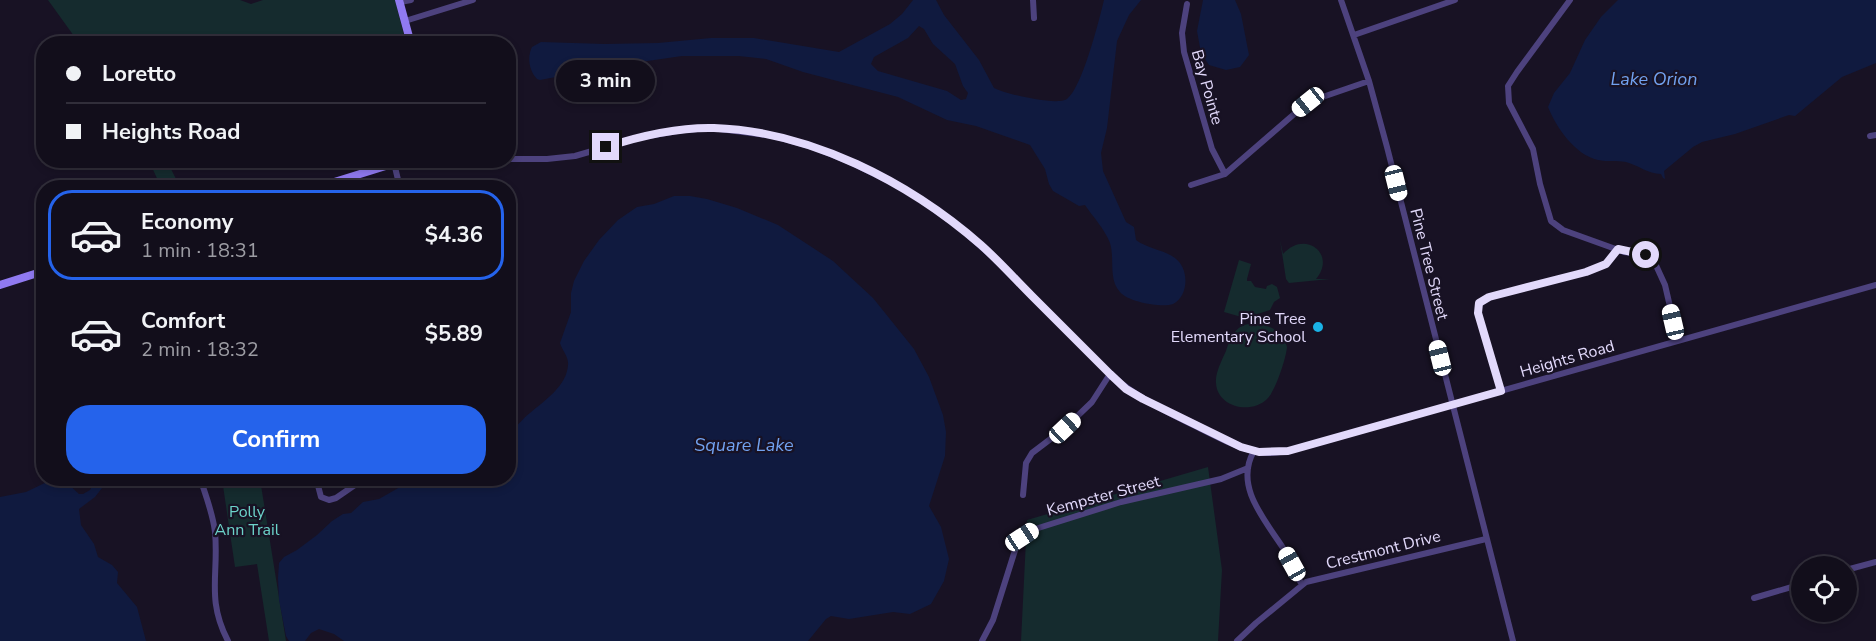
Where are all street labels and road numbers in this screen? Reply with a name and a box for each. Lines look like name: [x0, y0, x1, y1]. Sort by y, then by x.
street label: Bay Pointe: [1186, 47, 1228, 127]
street label: Pine Tree Street: [1405, 206, 1454, 323]
street label: Heights Road: [1517, 335, 1617, 383]
street label: Kempster Street: [1044, 470, 1163, 522]
street label: Crestmont Drive: [1324, 525, 1443, 575]

